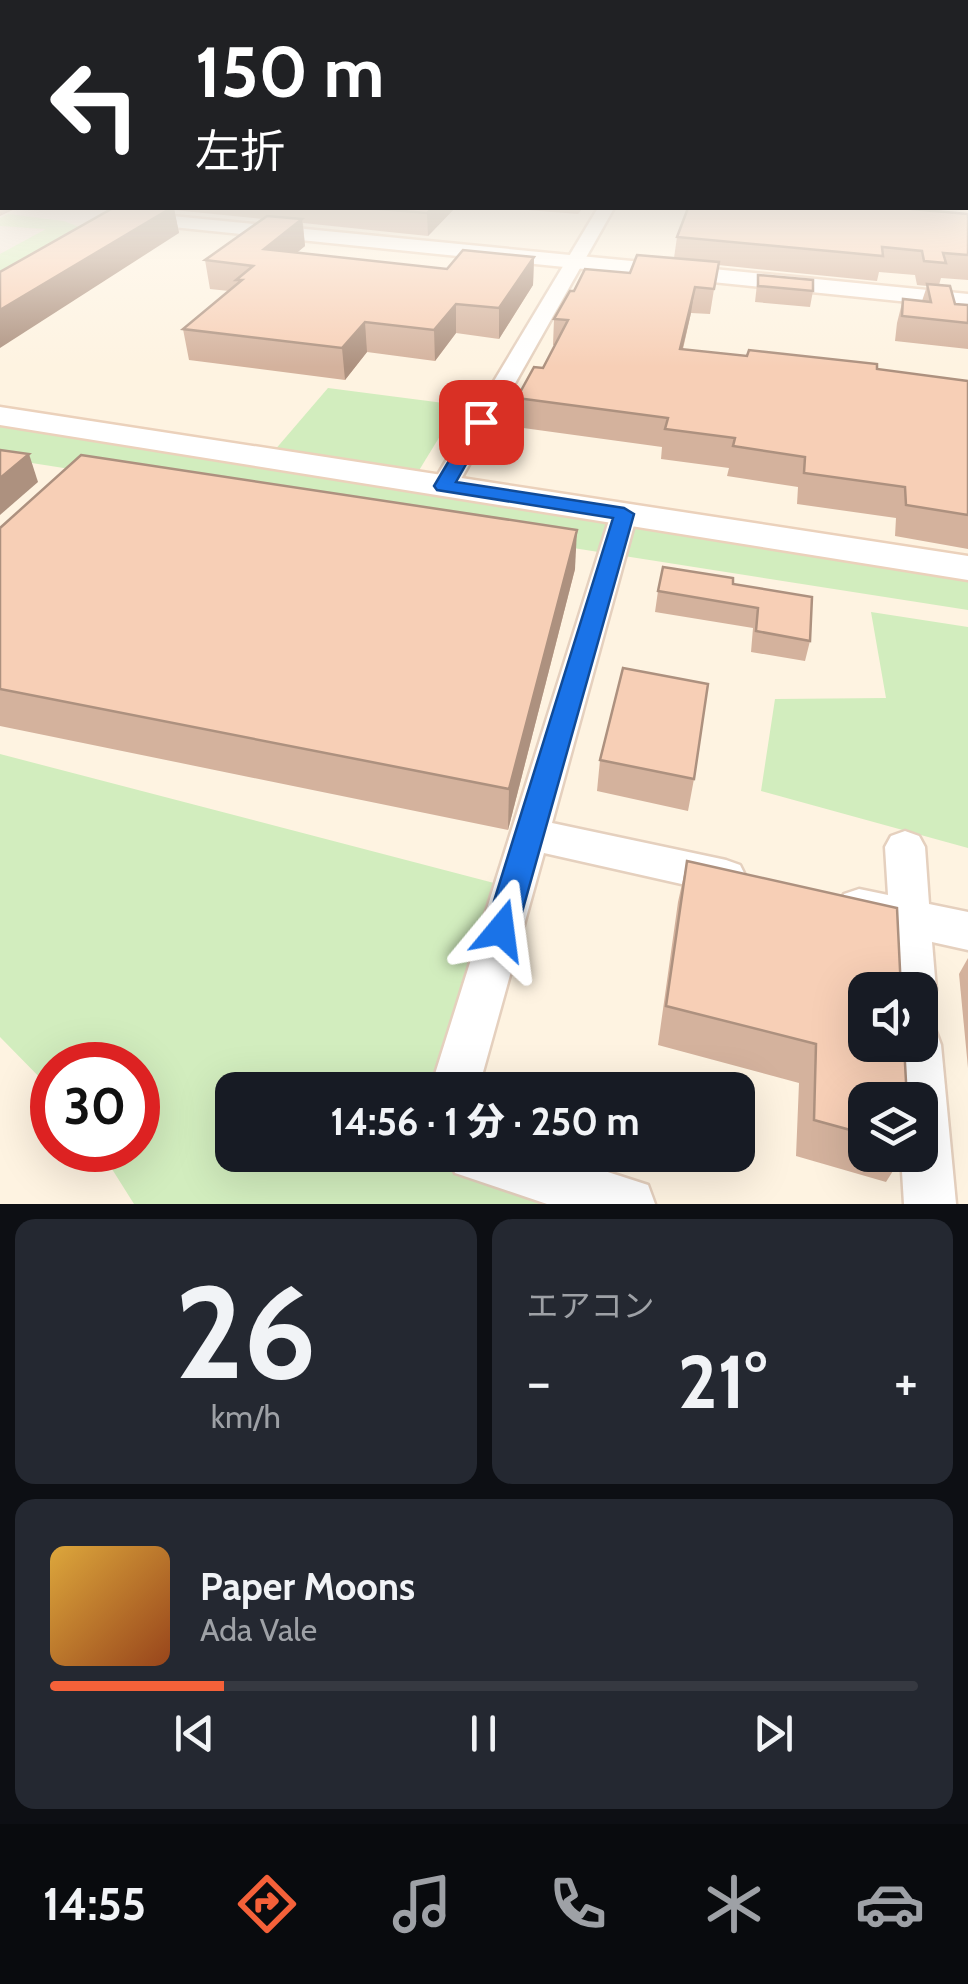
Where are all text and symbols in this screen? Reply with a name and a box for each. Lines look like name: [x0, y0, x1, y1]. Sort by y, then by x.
text: 150 m: [195, 29, 384, 115]
icon: left: [30, 40, 160, 170]
text: 左折: [195, 124, 285, 178]
pin: [439, 380, 524, 465]
icon: arrive: [454, 395, 509, 450]
position arrow: [449, 878, 553, 982]
map controls: [848, 972, 938, 1172]
button: sound: [848, 972, 938, 1062]
speed limit sign: 30: [30, 1042, 160, 1172]
button: layers: [848, 1082, 938, 1172]
text: 14:56 · 1 分 · 250 m: [330, 1098, 640, 1145]
text: 26: [175, 1253, 317, 1411]
text: エアコン: [527, 1286, 655, 1325]
text: 21°: [678, 1336, 767, 1427]
text: −: [527, 1348, 551, 1415]
text: +: [894, 1348, 918, 1415]
text: km/h: [211, 1397, 281, 1436]
text: Paper Moons: [200, 1563, 415, 1610]
text: Ada Vale: [200, 1610, 317, 1649]
icon: previous: [167, 1706, 222, 1761]
icon: pause: [456, 1706, 511, 1761]
icon: next: [746, 1706, 801, 1761]
icon: directions: [232, 1869, 302, 1939]
icon: music: [387, 1869, 457, 1939]
icon: phone: [543, 1869, 613, 1939]
icon: climate: [699, 1869, 769, 1939]
icon: car: [855, 1869, 925, 1939]
text: 14:55: [43, 1877, 146, 1931]

